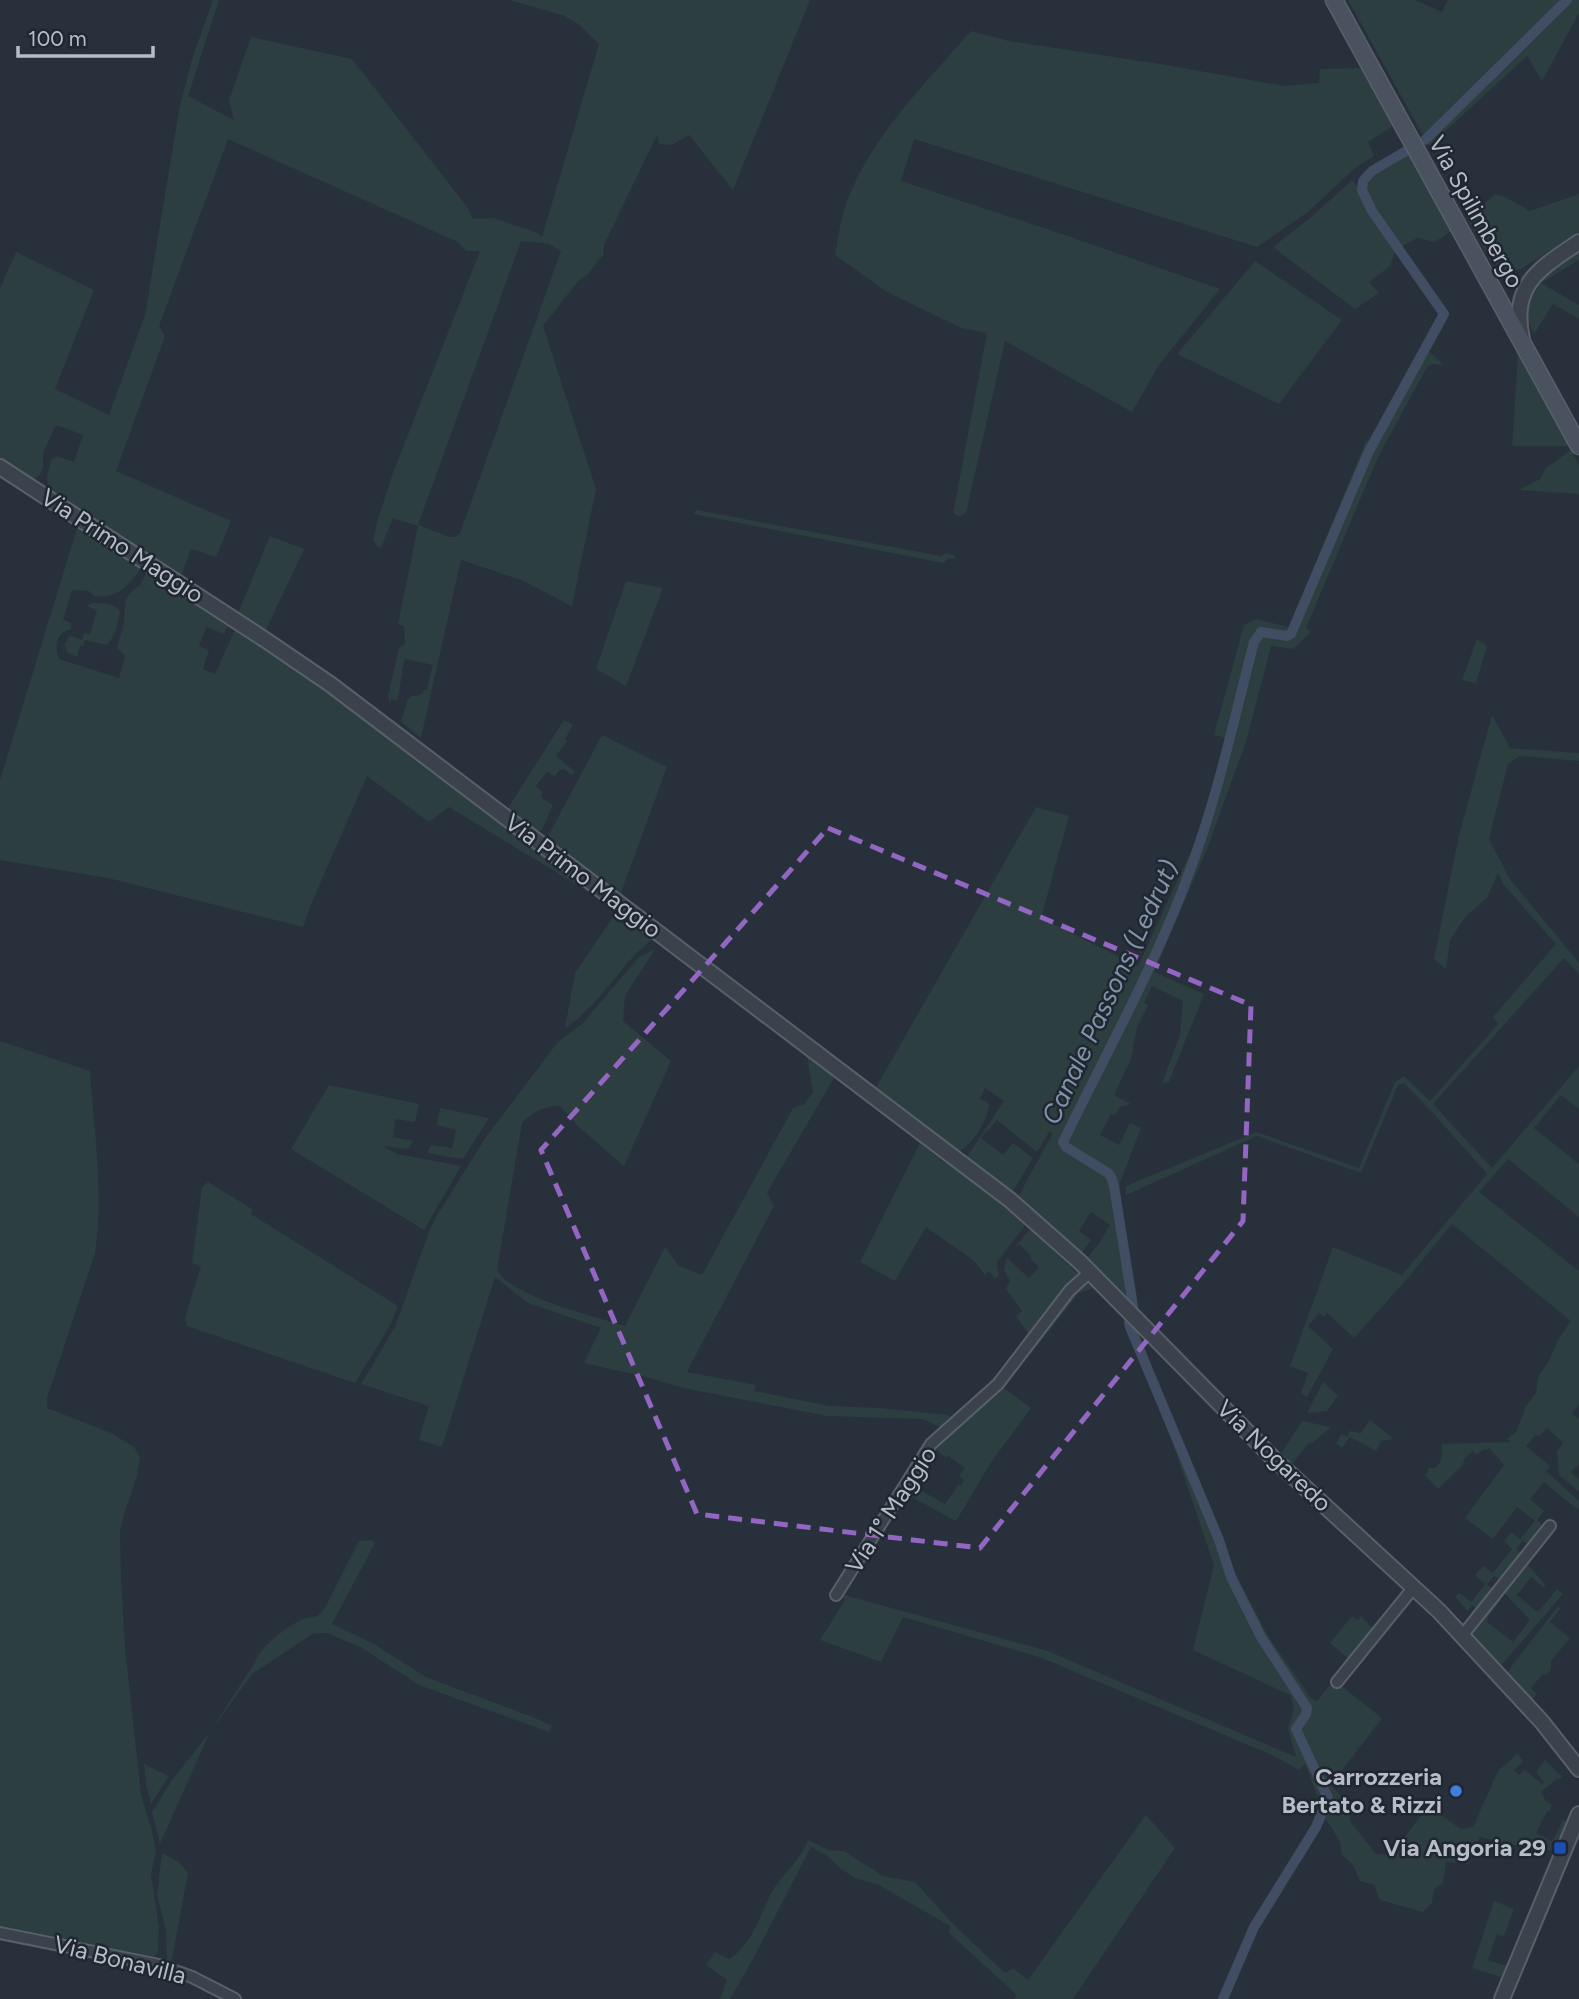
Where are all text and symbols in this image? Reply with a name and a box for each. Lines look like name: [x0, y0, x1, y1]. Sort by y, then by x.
scale bar: [18, 14, 152, 58]
text: 100 m: [28, 26, 87, 51]
street label: Via Spilimbergo: [1423, 131, 1530, 293]
street label: Via Primo Maggio: [35, 482, 209, 609]
street label: Via Primo Maggio: [499, 807, 667, 944]
water label: Canale Passons (Ledrut): [1035, 855, 1185, 1129]
street label: Via Nogaredo: [1211, 1394, 1338, 1518]
street label: Via 1° Maggio: [839, 1441, 942, 1579]
place label: Carrozzeria Bertato & Rizzi: [1281, 1762, 1442, 1819]
marker: Carrozzeria Bertato & Rizzi: [1448, 1783, 1464, 1799]
place label: Via Angoria 29: [1383, 1833, 1546, 1862]
marker: Via Angoria 29: [1552, 1840, 1568, 1856]
street label: Via Bonavilla: [51, 1929, 189, 1990]

